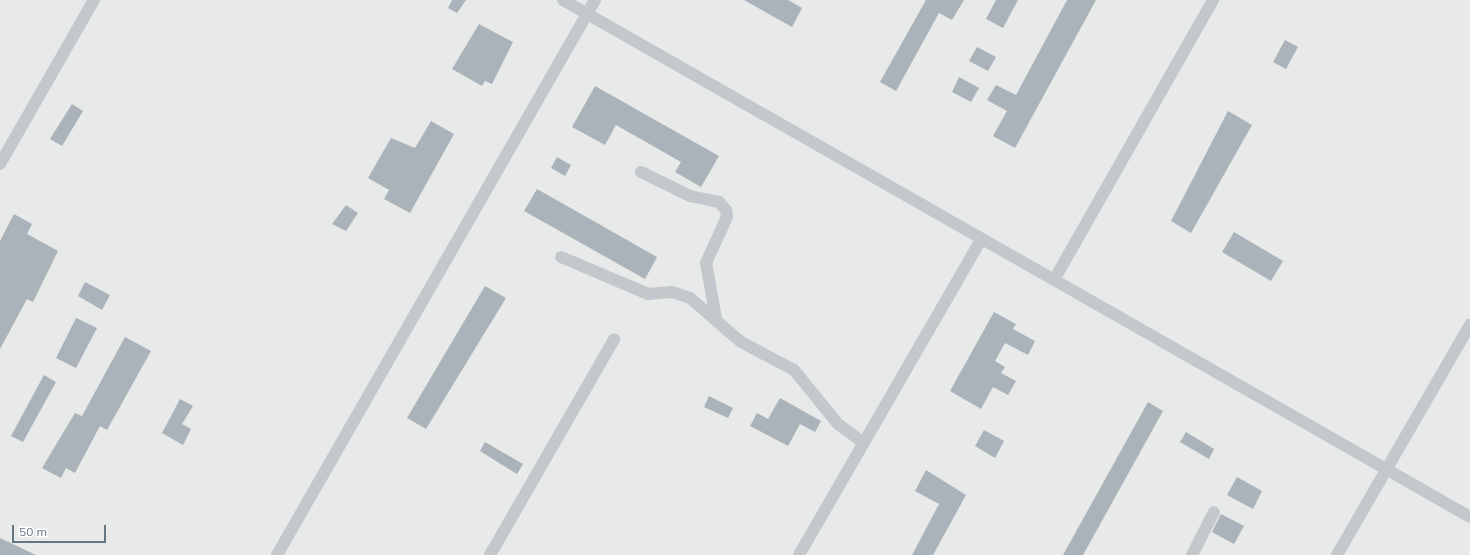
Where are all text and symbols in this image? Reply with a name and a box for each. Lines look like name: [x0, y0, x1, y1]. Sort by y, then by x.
scale bar: [14, 517, 108, 543]
text: 50 m: [19, 524, 47, 539]

